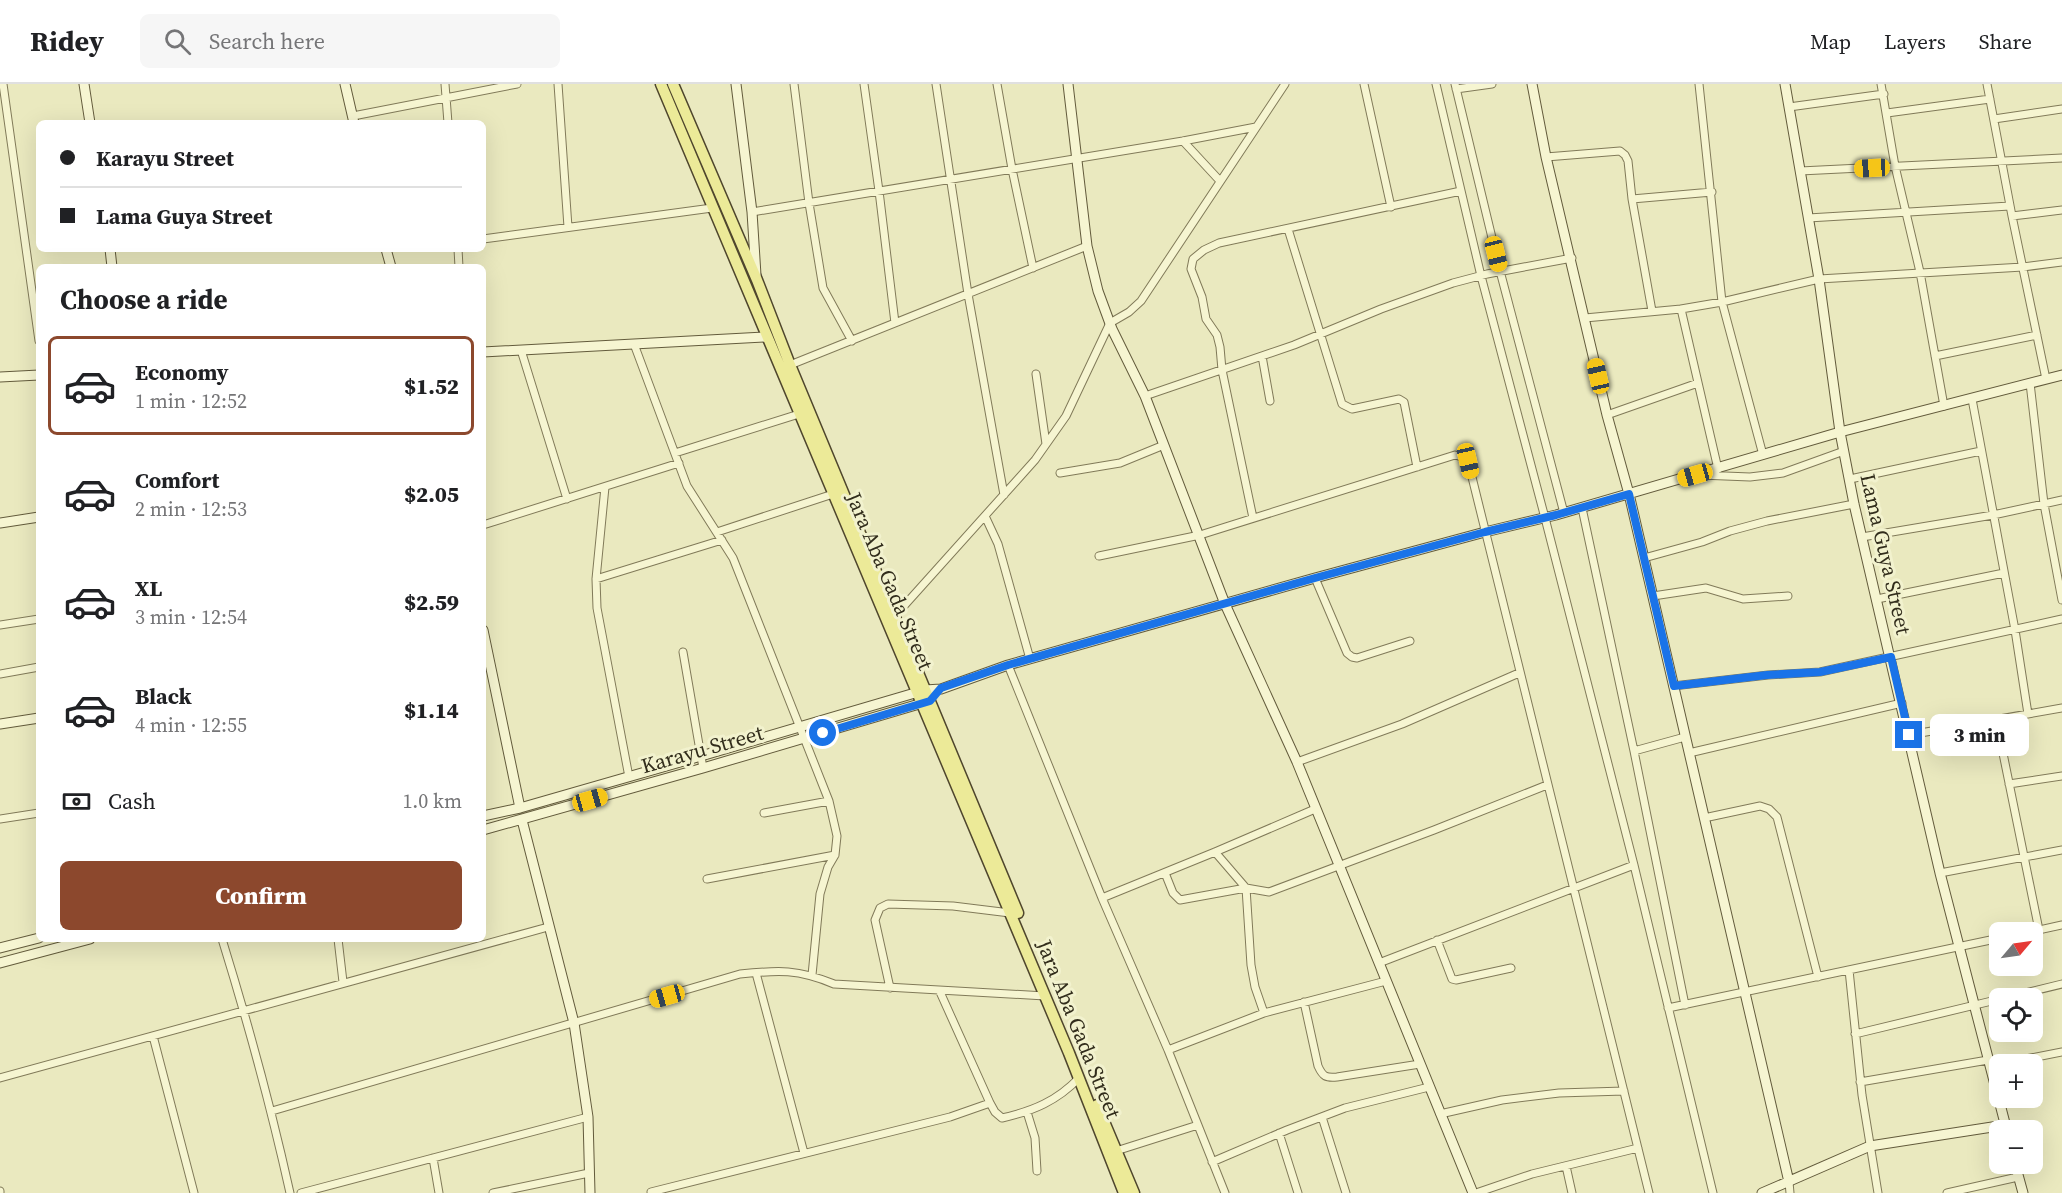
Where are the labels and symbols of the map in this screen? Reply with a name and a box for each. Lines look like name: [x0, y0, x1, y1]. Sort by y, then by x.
car: [1854, 158, 1890, 178]
car: [1483, 234, 1509, 274]
car: [1585, 356, 1611, 396]
car: [1455, 441, 1481, 481]
car: [1675, 461, 1715, 489]
street label: Lama Guya Street: [1853, 471, 1919, 637]
street label: Jara Aba Gada Street: [839, 487, 941, 674]
callout: 3 min: [1930, 714, 2029, 756]
street label: Karayu Street: [638, 718, 767, 780]
route start: [809, 719, 836, 746]
route end: [1895, 721, 1922, 748]
car: [570, 786, 610, 814]
north arrow: [1989, 922, 2043, 976]
street label: Jara Aba Gada Street: [1030, 934, 1128, 1123]
car: [647, 982, 687, 1010]

